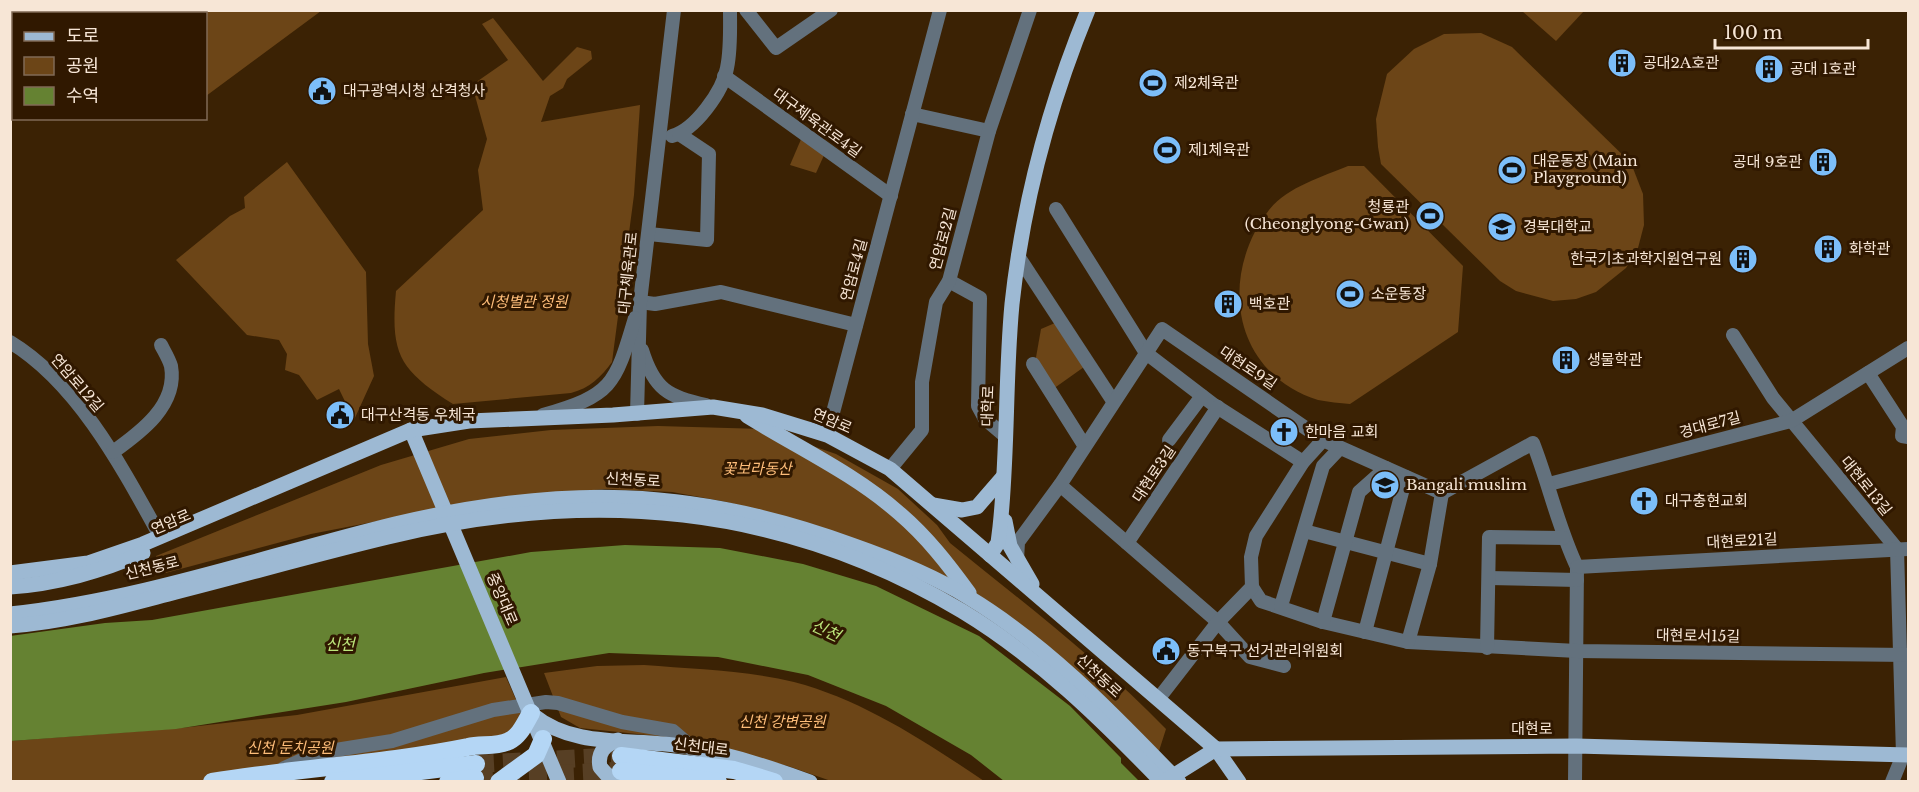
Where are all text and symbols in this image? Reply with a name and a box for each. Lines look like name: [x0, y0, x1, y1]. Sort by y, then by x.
legend: [12, 12, 207, 120]
scale bar: [1715, 12, 1868, 50]
text: 100 m: [1724, 22, 1782, 44]
text: 도로: [66, 25, 99, 47]
building icon: 공대2A호관: [1606, 47, 1638, 79]
place label: 공대2A호관: [1643, 53, 1719, 72]
building icon: 공대 1호관: [1753, 53, 1785, 85]
text: 공원: [66, 55, 99, 77]
place label: 공대 1호관: [1790, 59, 1856, 78]
sports icon: 제2체육관: [1137, 67, 1169, 99]
place label: 제2체육관: [1174, 73, 1239, 92]
public building icon: 대구광역시청 산격청사: [306, 75, 338, 107]
place label: 대구광역시청 산격청사: [343, 81, 486, 100]
street label: 대구체육관로4길: [769, 84, 866, 161]
text: 수역: [66, 85, 99, 107]
sports icon: 제1체육관: [1151, 134, 1183, 166]
place label: 제1체육관: [1188, 140, 1250, 159]
building icon: 공대 9호관: [1807, 146, 1839, 178]
place label: 대운동장 (Main Playground): [1533, 151, 1638, 187]
place label: 공대 9호관: [1733, 152, 1802, 171]
sports icon: 대운동장 (Main Playground): [1496, 154, 1528, 186]
place label: 청룡관 (Cheonglyong-Gwan): [1245, 197, 1409, 233]
sports icon: 청룡관 (Cheonglyong-Gwan): [1414, 200, 1446, 232]
street label: 연암로2길: [925, 205, 960, 272]
school or university icon: 경북대학교: [1486, 211, 1518, 243]
place label: 경북대학교: [1523, 217, 1592, 236]
street label: 대구체육관로: [614, 231, 641, 315]
building icon: 화학관: [1812, 233, 1844, 265]
street label: 연암로4길: [836, 237, 871, 303]
place label: 화학관: [1849, 239, 1891, 258]
building icon: 한국기초과학지원연구원: [1727, 243, 1759, 275]
place label: 한국기초과학지원연구원: [1570, 249, 1722, 268]
sports icon: 소운동장: [1334, 278, 1366, 310]
place label: 소운동장: [1371, 284, 1426, 303]
building icon: 백호관: [1212, 288, 1244, 320]
park label: 시청별관 정원: [481, 292, 569, 311]
place label: 백호관: [1249, 294, 1291, 313]
street label: 대현로9길: [1216, 342, 1280, 394]
building icon: 생물학관: [1550, 344, 1582, 376]
street label: 연암로12길: [47, 350, 108, 416]
place label: 생물학관: [1587, 350, 1642, 369]
street label: 대학로: [977, 385, 998, 427]
public building icon: 대구산격동 우체국: [324, 399, 356, 431]
street label: 연암로: [809, 404, 855, 437]
place label: 대구산격동 우체국: [361, 405, 476, 424]
street label: 경대로7길: [1677, 407, 1743, 442]
church icon: 한마음 교회: [1268, 416, 1300, 448]
place label: 한마음 교회: [1305, 422, 1378, 441]
street label: 대현로3길: [1128, 442, 1179, 506]
street label: 대현로13길: [1837, 452, 1896, 519]
park label: 꽃보라동산: [722, 459, 794, 478]
street label: 신천동로: [605, 469, 661, 490]
school or university icon: Bangali muslim: [1369, 469, 1401, 501]
place label: Bangali muslim: [1406, 475, 1527, 494]
church icon: 대구충현교회: [1628, 485, 1660, 517]
place label: 대구충현교회: [1665, 491, 1748, 510]
street label: 연암로: [148, 505, 194, 538]
street label: 대현로21길: [1706, 529, 1778, 552]
street label: 신천동로: [123, 552, 181, 583]
street label: 중앙대로: [483, 570, 522, 628]
water label: 신천: [808, 615, 846, 646]
street label: 대현로서15길: [1656, 625, 1740, 646]
water label: 신천: [325, 634, 357, 654]
public building icon: 동구북구 선거관리위원회: [1150, 635, 1182, 667]
place label: 동구북구 선거관리위원회: [1187, 641, 1343, 660]
street label: 신천동로: [1073, 650, 1126, 701]
park label: 신천 강변공원: [739, 712, 827, 731]
street label: 대현로: [1511, 719, 1553, 738]
street label: 신천대로: [673, 734, 730, 759]
park label: 신천 둔치공원: [247, 738, 335, 757]

